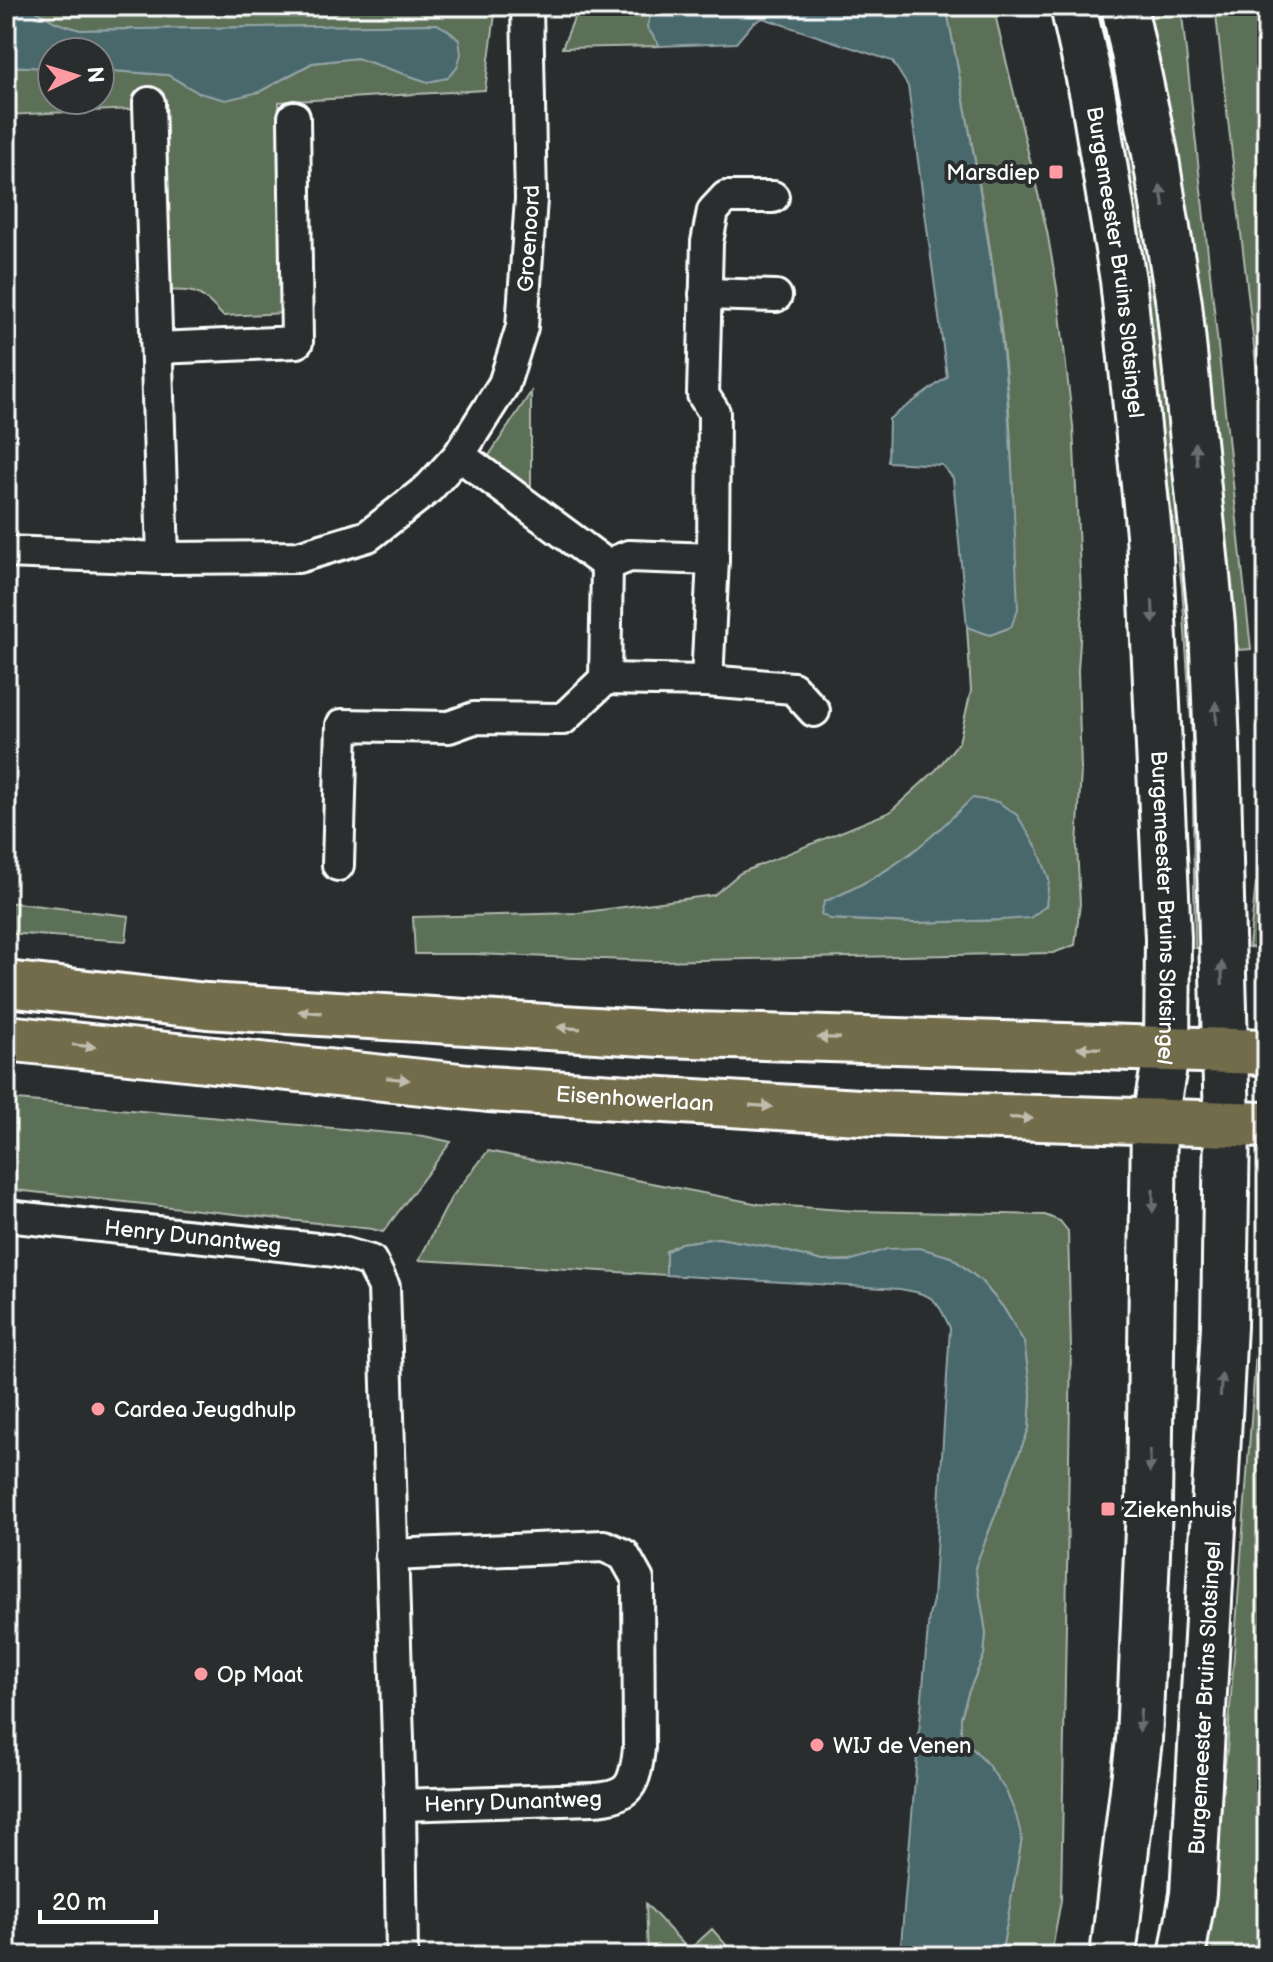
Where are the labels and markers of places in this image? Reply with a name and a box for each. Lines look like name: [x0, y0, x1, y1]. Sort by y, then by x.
place label: Marsdiep: [946, 160, 1040, 187]
marker: Marsdiep: [1047, 163, 1065, 181]
place label: Cardea Jeugdhulp: [114, 1397, 296, 1424]
marker: Cardea Jeugdhulp: [89, 1400, 107, 1418]
place label: Ziekenhuis: [1123, 1497, 1232, 1524]
marker: Ziekenhuis: [1099, 1500, 1117, 1518]
place label: Op Maat: [217, 1662, 303, 1689]
marker: Op Maat: [192, 1665, 210, 1683]
place label: WIJ de Venen: [833, 1733, 971, 1760]
marker: WIJ de Venen: [808, 1736, 826, 1754]

